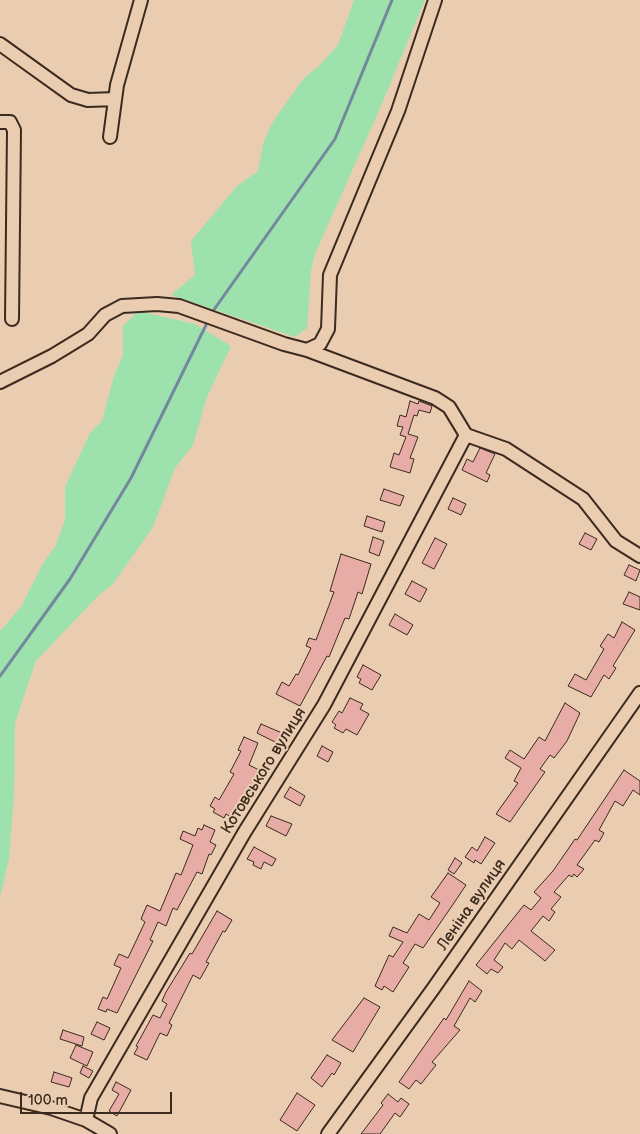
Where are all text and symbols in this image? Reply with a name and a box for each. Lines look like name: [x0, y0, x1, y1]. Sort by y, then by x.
street label: Котовського вулиця: [217, 704, 311, 838]
street label: Леніна вулиця: [433, 856, 511, 954]
scale bar: [22, 1082, 175, 1114]
text: 100 m: [28, 1091, 68, 1110]

